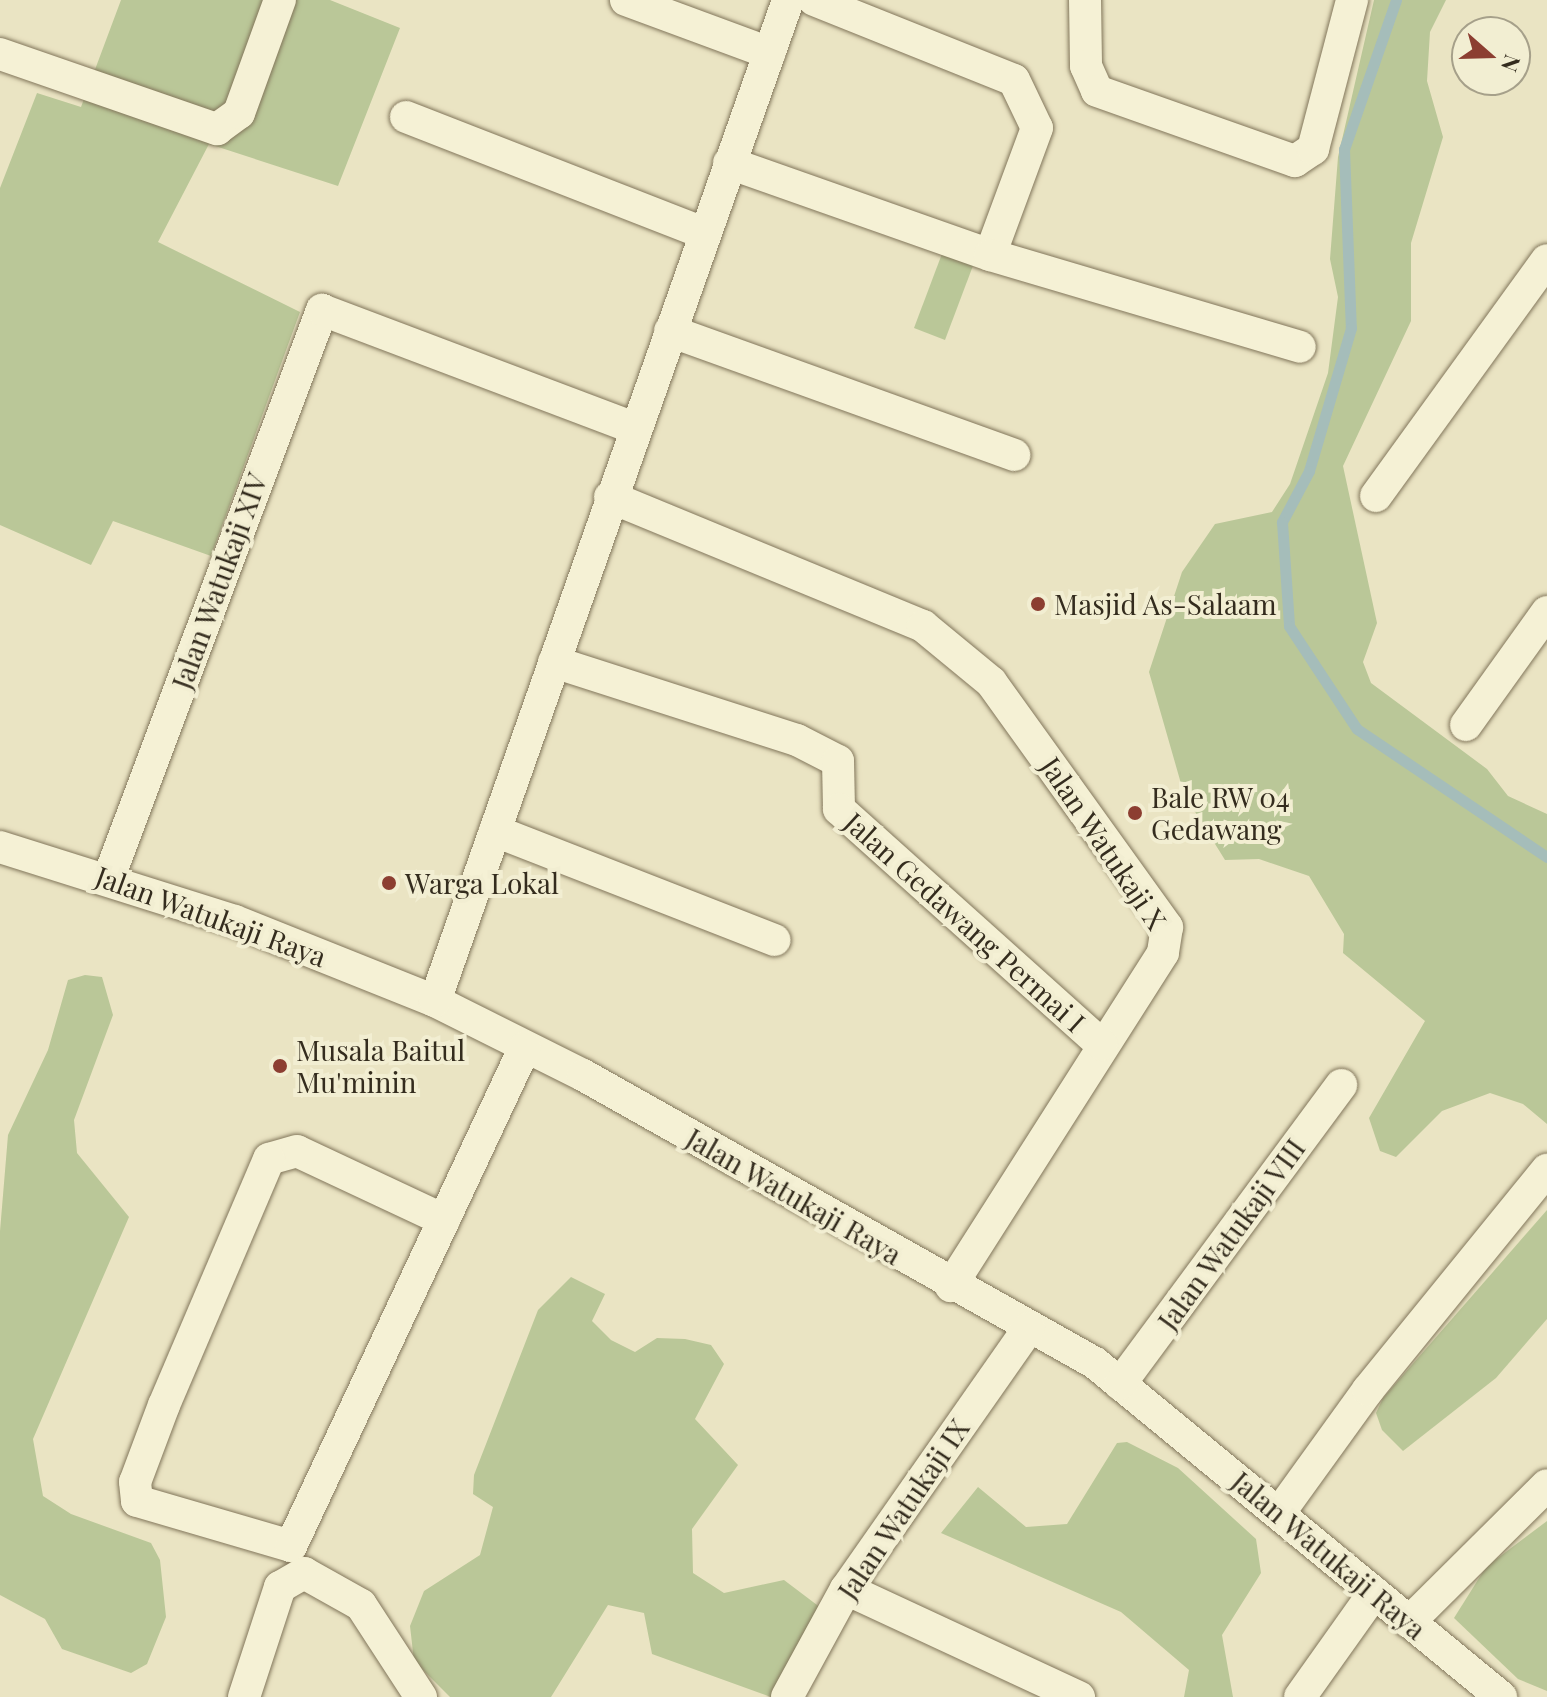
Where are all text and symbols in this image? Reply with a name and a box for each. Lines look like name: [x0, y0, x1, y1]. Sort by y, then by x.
north arrow: [1451, 16, 1531, 96]
text: N: [1495, 51, 1528, 76]
street label: Jalan Watukaji XIV: [164, 468, 274, 694]
place label: Masjid As-Salaam: [1054, 587, 1278, 621]
marker: Masjid As-Salaam: [1029, 595, 1047, 613]
street label: Jalan Watukaji X: [1034, 750, 1174, 936]
place label: Bale RW 04 Gedawang: [1151, 780, 1291, 846]
marker: Bale RW 04 Gedawang: [1126, 804, 1144, 822]
street label: Jalan Gedawang Permai I: [838, 805, 1092, 1039]
street label: Jalan Watukaji Raya: [91, 859, 331, 973]
place label: Warga Lokal: [405, 866, 559, 900]
marker: Warga Lokal: [380, 874, 398, 892]
place label: Musala Baitul Mu'minin: [296, 1033, 466, 1099]
marker: Musala Baitul Mu'minin: [271, 1057, 289, 1075]
street label: Jalan Watukaji Raya: [680, 1121, 908, 1271]
street label: Jalan Watukaji VIII: [1150, 1131, 1312, 1337]
street label: Jalan Watukaji IX: [830, 1412, 976, 1606]
street label: Jalan Watukaji Raya: [1225, 1464, 1433, 1646]

